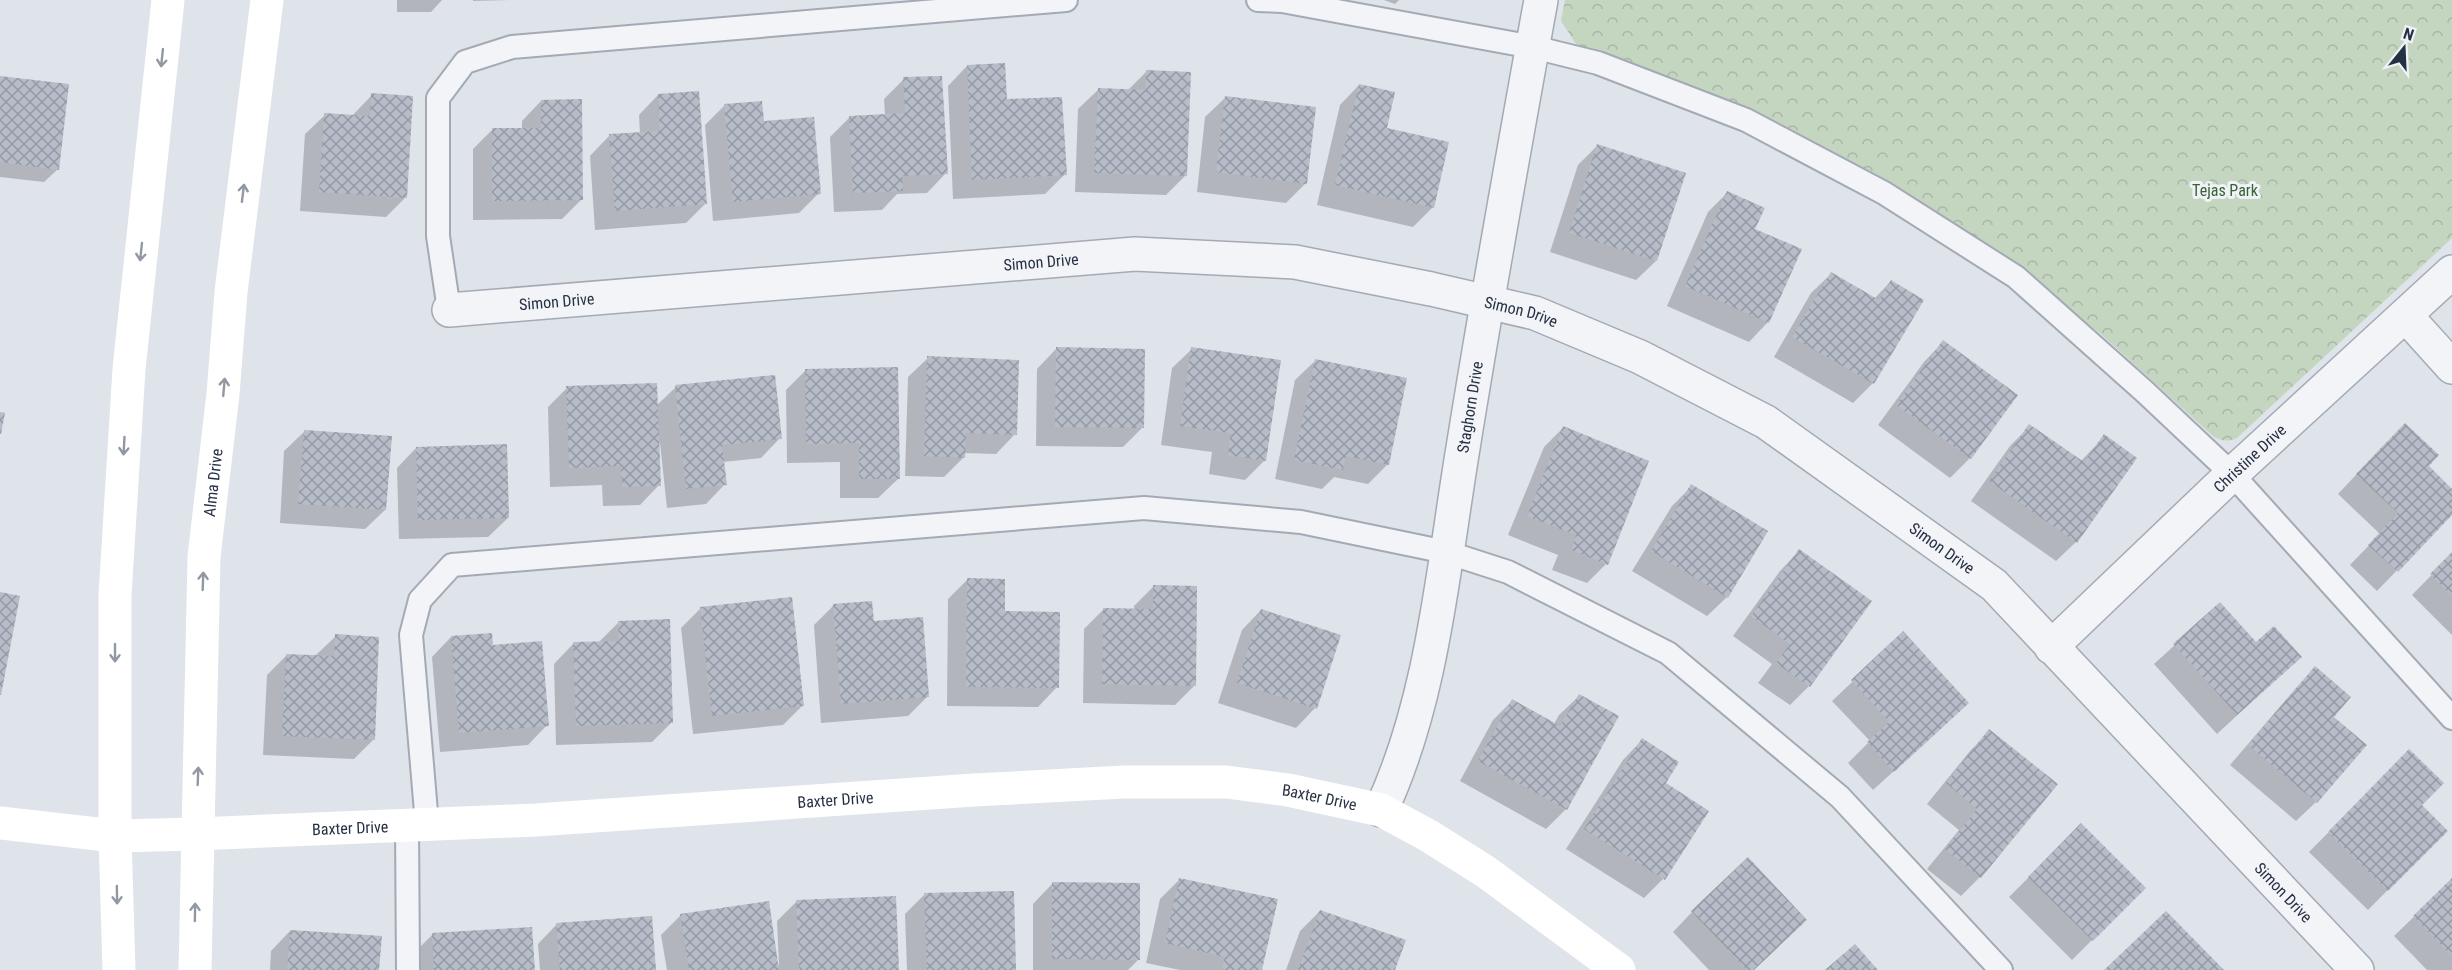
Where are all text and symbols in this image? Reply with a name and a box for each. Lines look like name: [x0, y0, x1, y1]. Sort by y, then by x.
north arrow: [2374, 18, 2434, 78]
text: N: [2401, 24, 2416, 45]
one-way arrow: [156, 48, 167, 68]
park label: Tejas Park: [2192, 181, 2259, 200]
one-way arrow: [238, 183, 249, 203]
one-way arrow: [136, 242, 147, 262]
street label: Simon Drive: [1003, 249, 1079, 274]
street label: Simon Drive: [518, 289, 595, 314]
street label: Simon Drive: [1483, 292, 1561, 331]
street label: Staghorn Drive: [1453, 360, 1487, 454]
one-way arrow: [219, 377, 230, 397]
street label: Christine Drive: [2209, 420, 2290, 496]
one-way arrow: [119, 436, 130, 456]
street label: Alma Drive: [199, 448, 226, 518]
street label: Simon Drive: [1906, 518, 1978, 578]
one-way arrow: [198, 571, 209, 591]
one-way arrow: [109, 643, 121, 663]
one-way arrow: [192, 766, 204, 786]
street label: Baxter Drive: [1281, 780, 1359, 814]
street label: Baxter Drive: [797, 787, 874, 812]
street label: Baxter Drive: [312, 817, 389, 839]
street label: Simon Drive: [2251, 858, 2316, 926]
one-way arrow: [111, 884, 122, 904]
one-way arrow: [190, 902, 201, 922]

